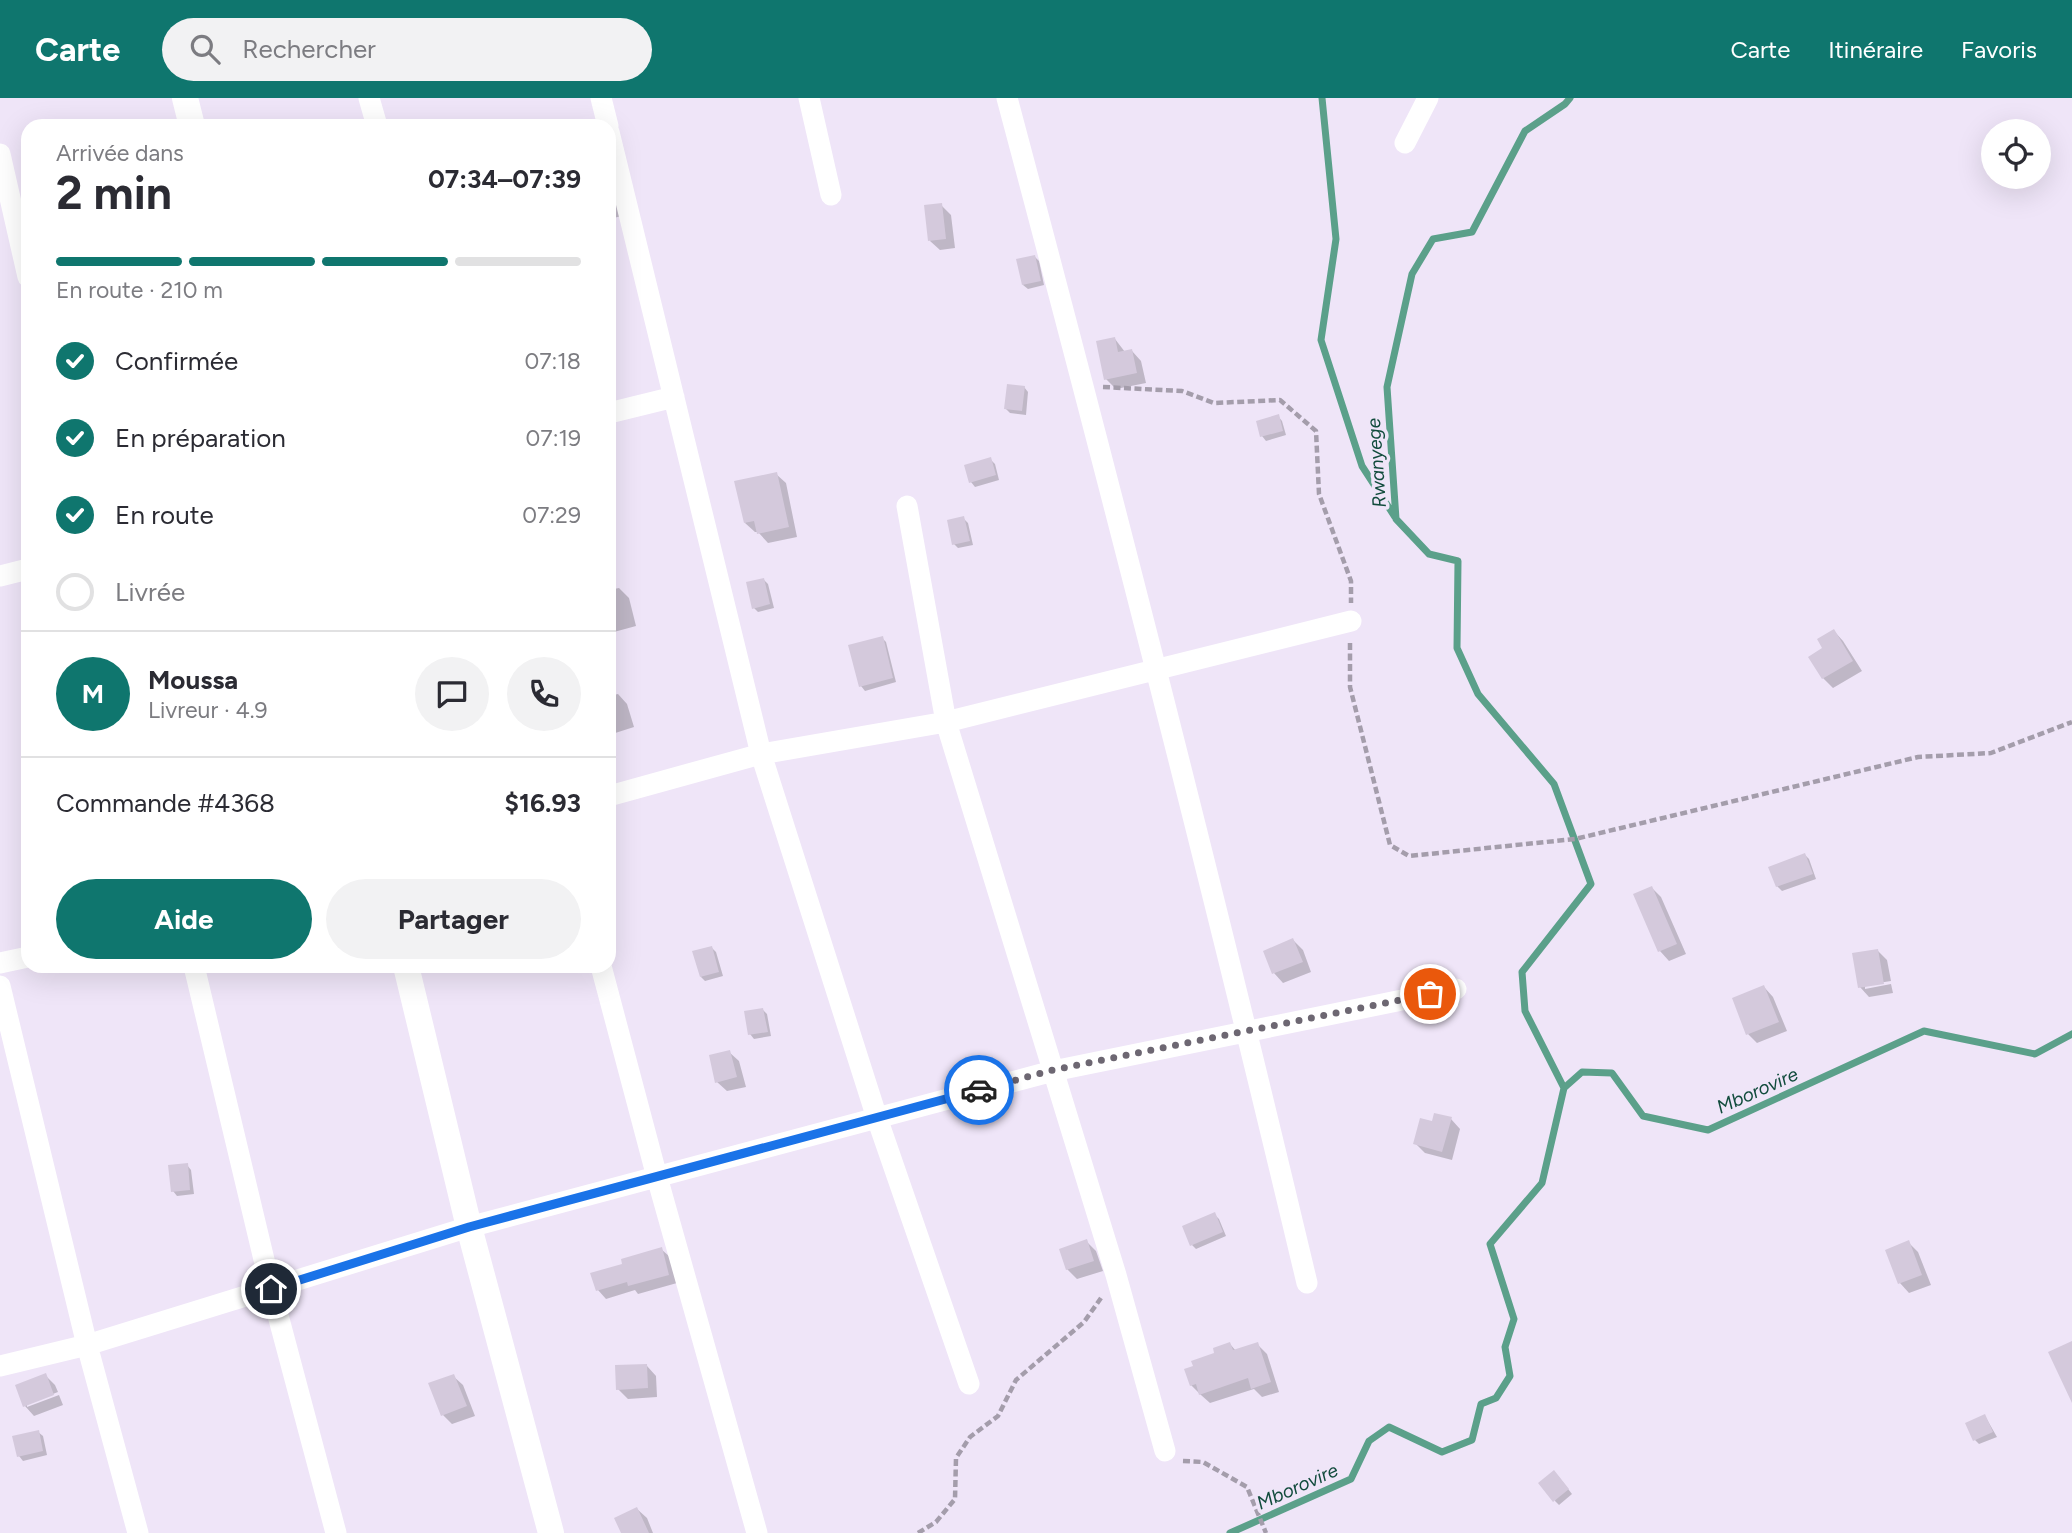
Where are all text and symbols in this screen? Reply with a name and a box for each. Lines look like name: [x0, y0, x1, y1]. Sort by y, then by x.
search box: [162, 18, 652, 81]
text: Carte: [35, 30, 120, 69]
icon: search: [186, 30, 224, 68]
text: Rechercher: [242, 33, 376, 65]
text: Carte: [1730, 35, 1790, 64]
text: Itinéraire: [1828, 35, 1923, 64]
text: Favoris: [1961, 35, 2037, 64]
map controls: [1981, 119, 2051, 189]
button: locate: [1981, 119, 2051, 189]
text: Arrivée dans: [56, 139, 184, 167]
text: 07:34–07:39: [428, 163, 581, 195]
text: 2 min: [56, 165, 172, 221]
text: En route · 210 m: [56, 276, 223, 304]
icon: check: [56, 342, 94, 380]
text: Confirmée: [115, 345, 238, 377]
text: 07:18: [524, 347, 581, 375]
water label: Rwanyege: [1362, 417, 1391, 509]
icon: check: [56, 419, 94, 457]
text: En préparation: [115, 422, 286, 454]
text: 07:19: [526, 424, 581, 452]
icon: check: [56, 496, 94, 534]
text: En route: [115, 499, 214, 531]
text: 07:29: [522, 501, 581, 529]
text: Livrée: [115, 576, 185, 608]
button: chat: [415, 657, 489, 731]
button: phone: [507, 657, 581, 731]
text: Moussa: [148, 664, 238, 696]
text: M: [82, 678, 104, 710]
text: Livreur · 4.9: [148, 696, 268, 724]
text: Commande #4368: [56, 787, 275, 819]
text: $16.93: [505, 787, 581, 819]
button: Aide: [56, 879, 312, 959]
button: Partager: [326, 879, 581, 959]
pin: [1400, 964, 1460, 1024]
icon: bag: [1411, 975, 1449, 1013]
courier: [944, 1055, 1014, 1125]
water label: Mborovire: [1713, 1062, 1802, 1119]
icon: car: [960, 1071, 998, 1109]
pin: [241, 1259, 301, 1319]
icon: home: [252, 1270, 290, 1308]
water label: Mborovire: [1253, 1458, 1342, 1515]

